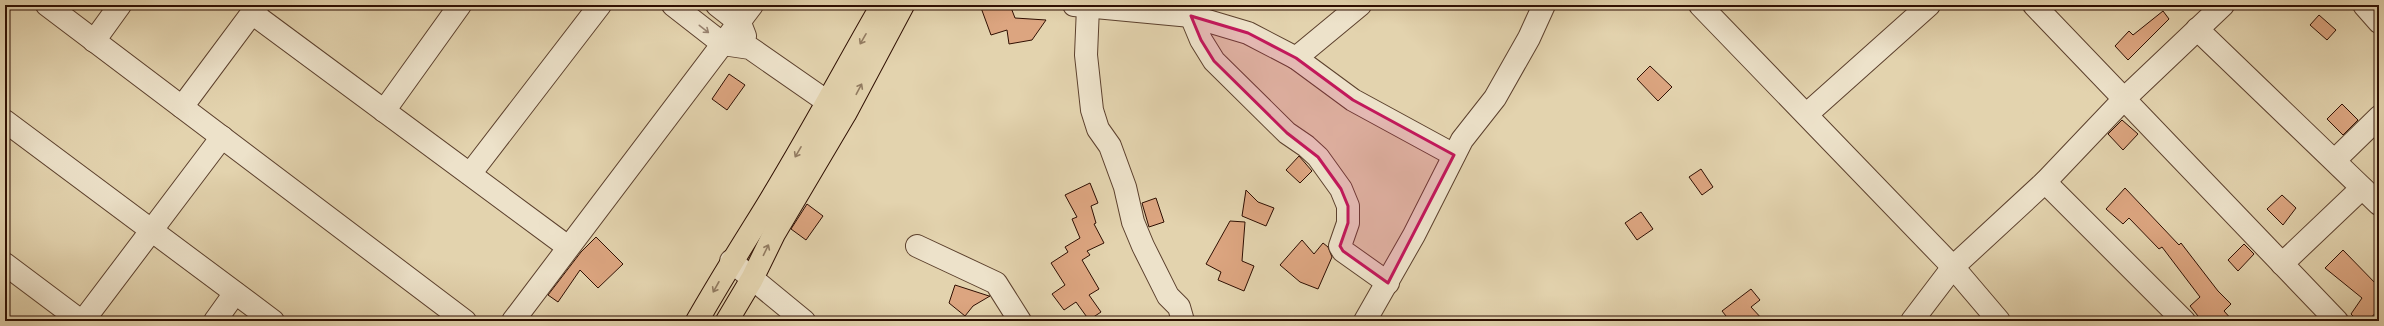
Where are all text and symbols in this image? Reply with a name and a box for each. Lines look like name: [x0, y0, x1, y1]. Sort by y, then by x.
one-way arrow: [698, 25, 709, 34]
one-way arrow: [858, 33, 866, 45]
one-way arrow: [855, 83, 863, 95]
one-way arrow: [794, 146, 802, 158]
one-way arrow: [763, 245, 770, 257]
one-way arrow: [712, 281, 720, 293]

